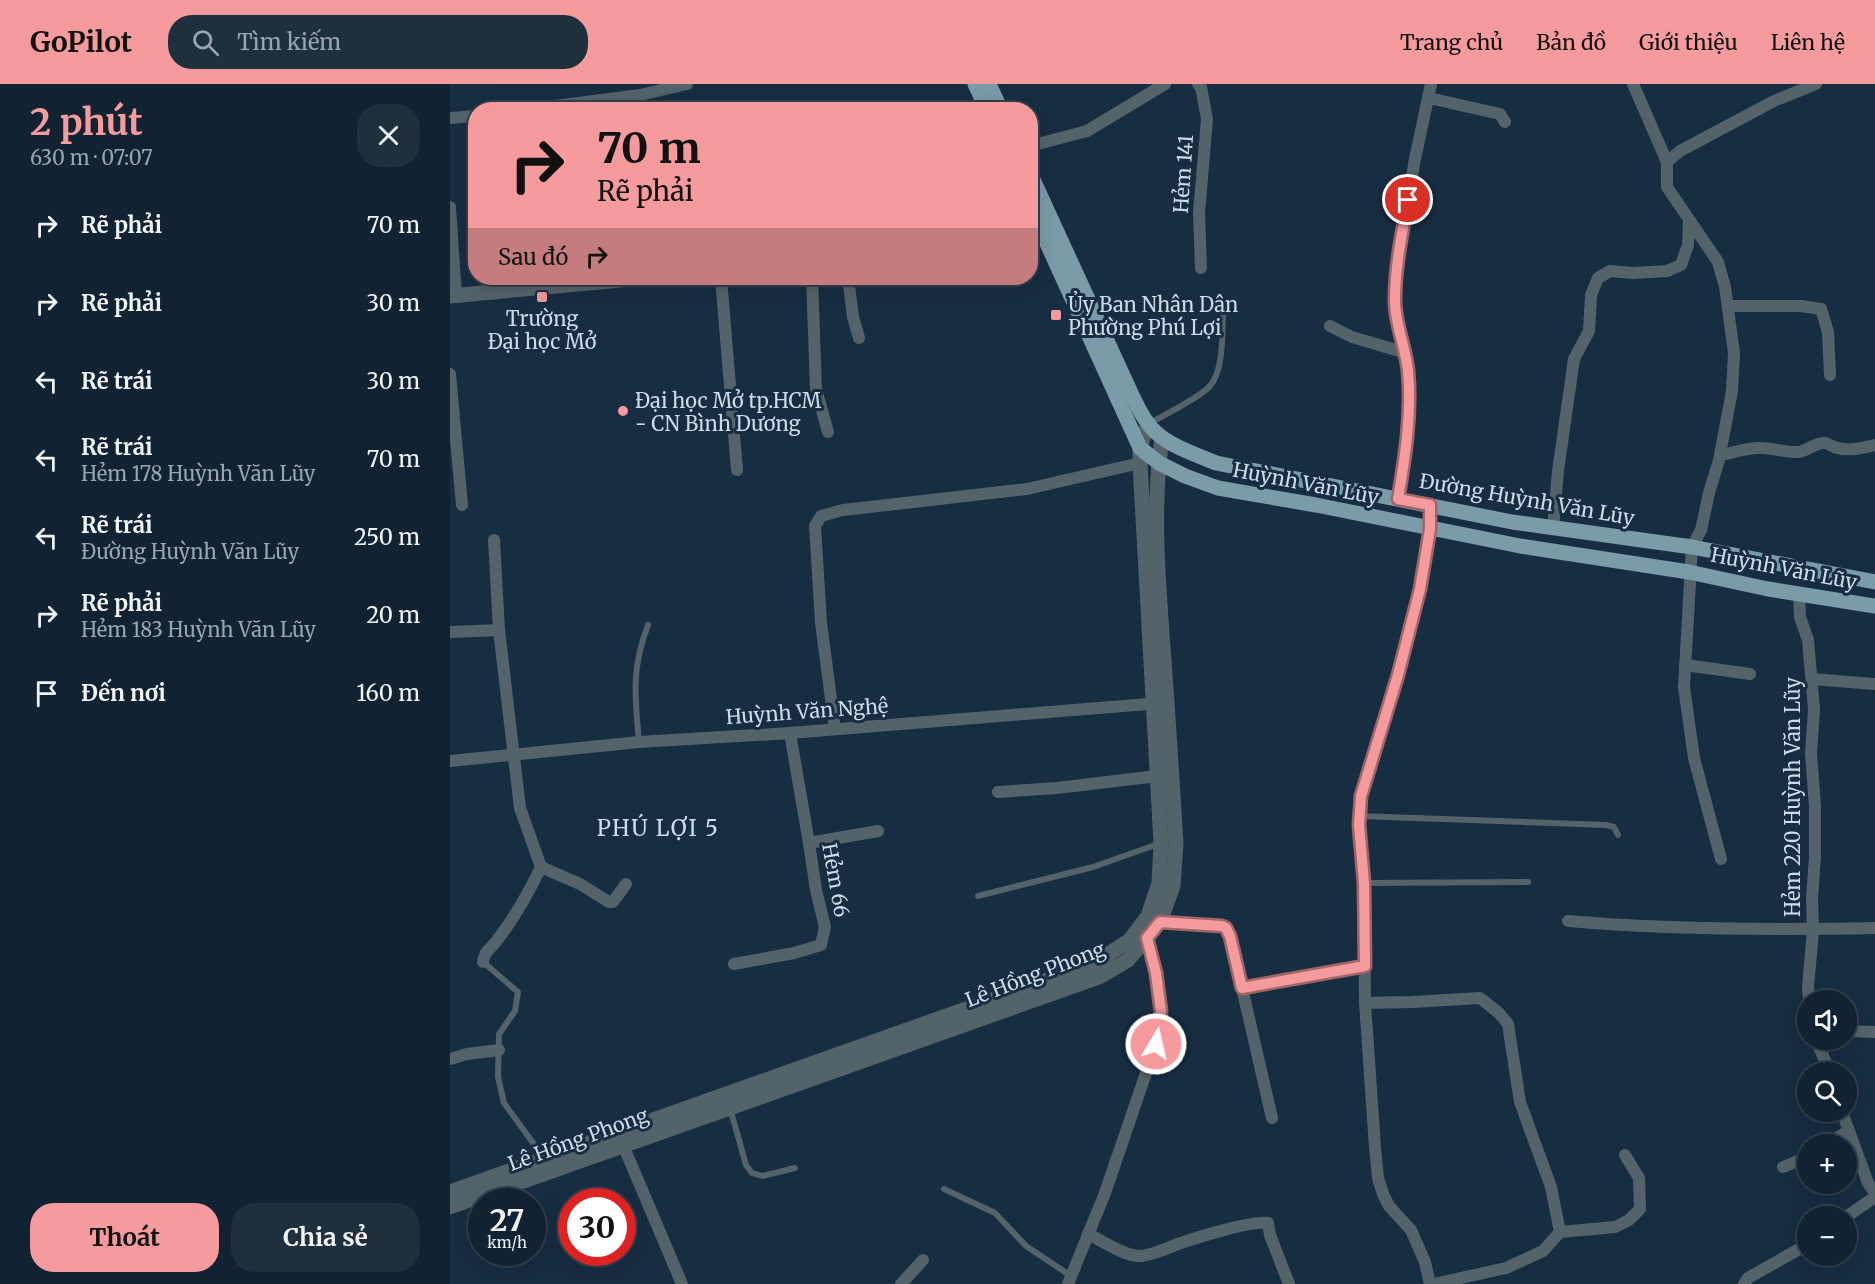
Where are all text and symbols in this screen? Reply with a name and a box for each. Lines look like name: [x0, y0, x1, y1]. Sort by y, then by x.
search box: [168, 15, 588, 69]
text: GoPilot: [30, 24, 132, 60]
icon: search: [189, 26, 222, 59]
text: Tìm kiếm: [237, 28, 341, 56]
text: Trang chủ: [1400, 29, 1503, 56]
text: Bản đồ: [1536, 29, 1606, 56]
text: Giới thiệu: [1639, 29, 1738, 56]
text: Liên hệ: [1771, 29, 1845, 56]
text: 2 phút: [30, 100, 143, 145]
button: close: [357, 104, 420, 167]
text: 70 m: [597, 122, 701, 174]
icon: right: [498, 126, 576, 204]
street label: Hẻm 141: [1168, 134, 1198, 214]
text: 630 m · 07:07: [30, 145, 153, 170]
text: Rẽ phải: [597, 174, 694, 208]
pin: [1382, 174, 1433, 225]
icon: arrive: [1391, 183, 1424, 216]
icon: right: [30, 209, 63, 242]
text: Rẽ phải: [81, 211, 162, 239]
text: 70 m: [367, 211, 420, 239]
icon: right: [580, 240, 613, 273]
text: Sau đó: [498, 243, 568, 271]
icon: right: [30, 287, 63, 320]
text: Rẽ phải: [81, 289, 162, 317]
text: 30 m: [366, 289, 420, 317]
marker: Trường Đại học Mở: [535, 290, 549, 304]
place label: Ủy Ban Nhân Dân Phường Phú Lợi: [1068, 290, 1238, 340]
place label: Trường Đại học Mở: [488, 306, 597, 354]
marker: Ủy Ban Nhân Dân Phường Phú Lợi: [1049, 308, 1063, 322]
icon: left: [30, 365, 63, 398]
text: Rẽ trái: [81, 367, 153, 395]
text: 30 m: [366, 367, 420, 395]
place label: Đại học Mở tp.HCM - CN Bình Dương: [635, 388, 822, 436]
marker: Đại học Mở tp.HCM - CN Bình Dương: [616, 404, 630, 418]
text: Rẽ trái: [81, 433, 153, 461]
icon: left: [30, 443, 63, 476]
text: 70 m: [367, 445, 420, 473]
street label: Huỳnh Văn Lũy: [1231, 457, 1382, 509]
text: Hẻm 178 Huỳnh Văn Lũy: [81, 461, 316, 486]
street label: Đường Huỳnh Văn Lũy: [1417, 468, 1637, 530]
text: Rẽ trái: [81, 511, 153, 539]
icon: left: [30, 521, 63, 554]
text: 250 m: [354, 523, 420, 551]
text: Đường Huỳnh Văn Lũy: [81, 539, 299, 564]
street label: Huỳnh Văn Lũy: [1709, 542, 1860, 594]
text: Rẽ phải: [81, 589, 162, 617]
icon: right: [30, 599, 63, 632]
text: 20 m: [366, 601, 420, 629]
text: Hẻm 183 Huỳnh Văn Lũy: [81, 617, 316, 642]
icon: arrive: [30, 677, 63, 710]
street label: Hẻm 220 Huỳnh Văn Lũy: [1780, 677, 1805, 917]
text: Đến nơi: [81, 679, 166, 707]
text: 160 m: [356, 679, 420, 707]
street label: Huỳnh Văn Nghệ: [725, 693, 889, 729]
district label: PHÚ LỢI 5: [597, 813, 719, 842]
street label: Hẻm 66: [817, 841, 855, 919]
street label: Lê Hồng Phong: [962, 936, 1108, 1012]
map controls: [1797, 990, 1857, 1266]
button: sound: [1797, 990, 1857, 1050]
position arrow: [1124, 1012, 1188, 1076]
button: search: [1797, 1062, 1857, 1122]
street label: Lê Hồng Phong: [504, 1102, 652, 1176]
button: +: [1797, 1134, 1857, 1194]
speed limit sign: 30: [558, 1188, 636, 1266]
text: 27: [490, 1201, 524, 1239]
button: Thoát: [30, 1203, 219, 1272]
button: Chia sẻ: [231, 1203, 420, 1272]
button: −: [1797, 1206, 1857, 1266]
text: km/h: [487, 1233, 527, 1252]

